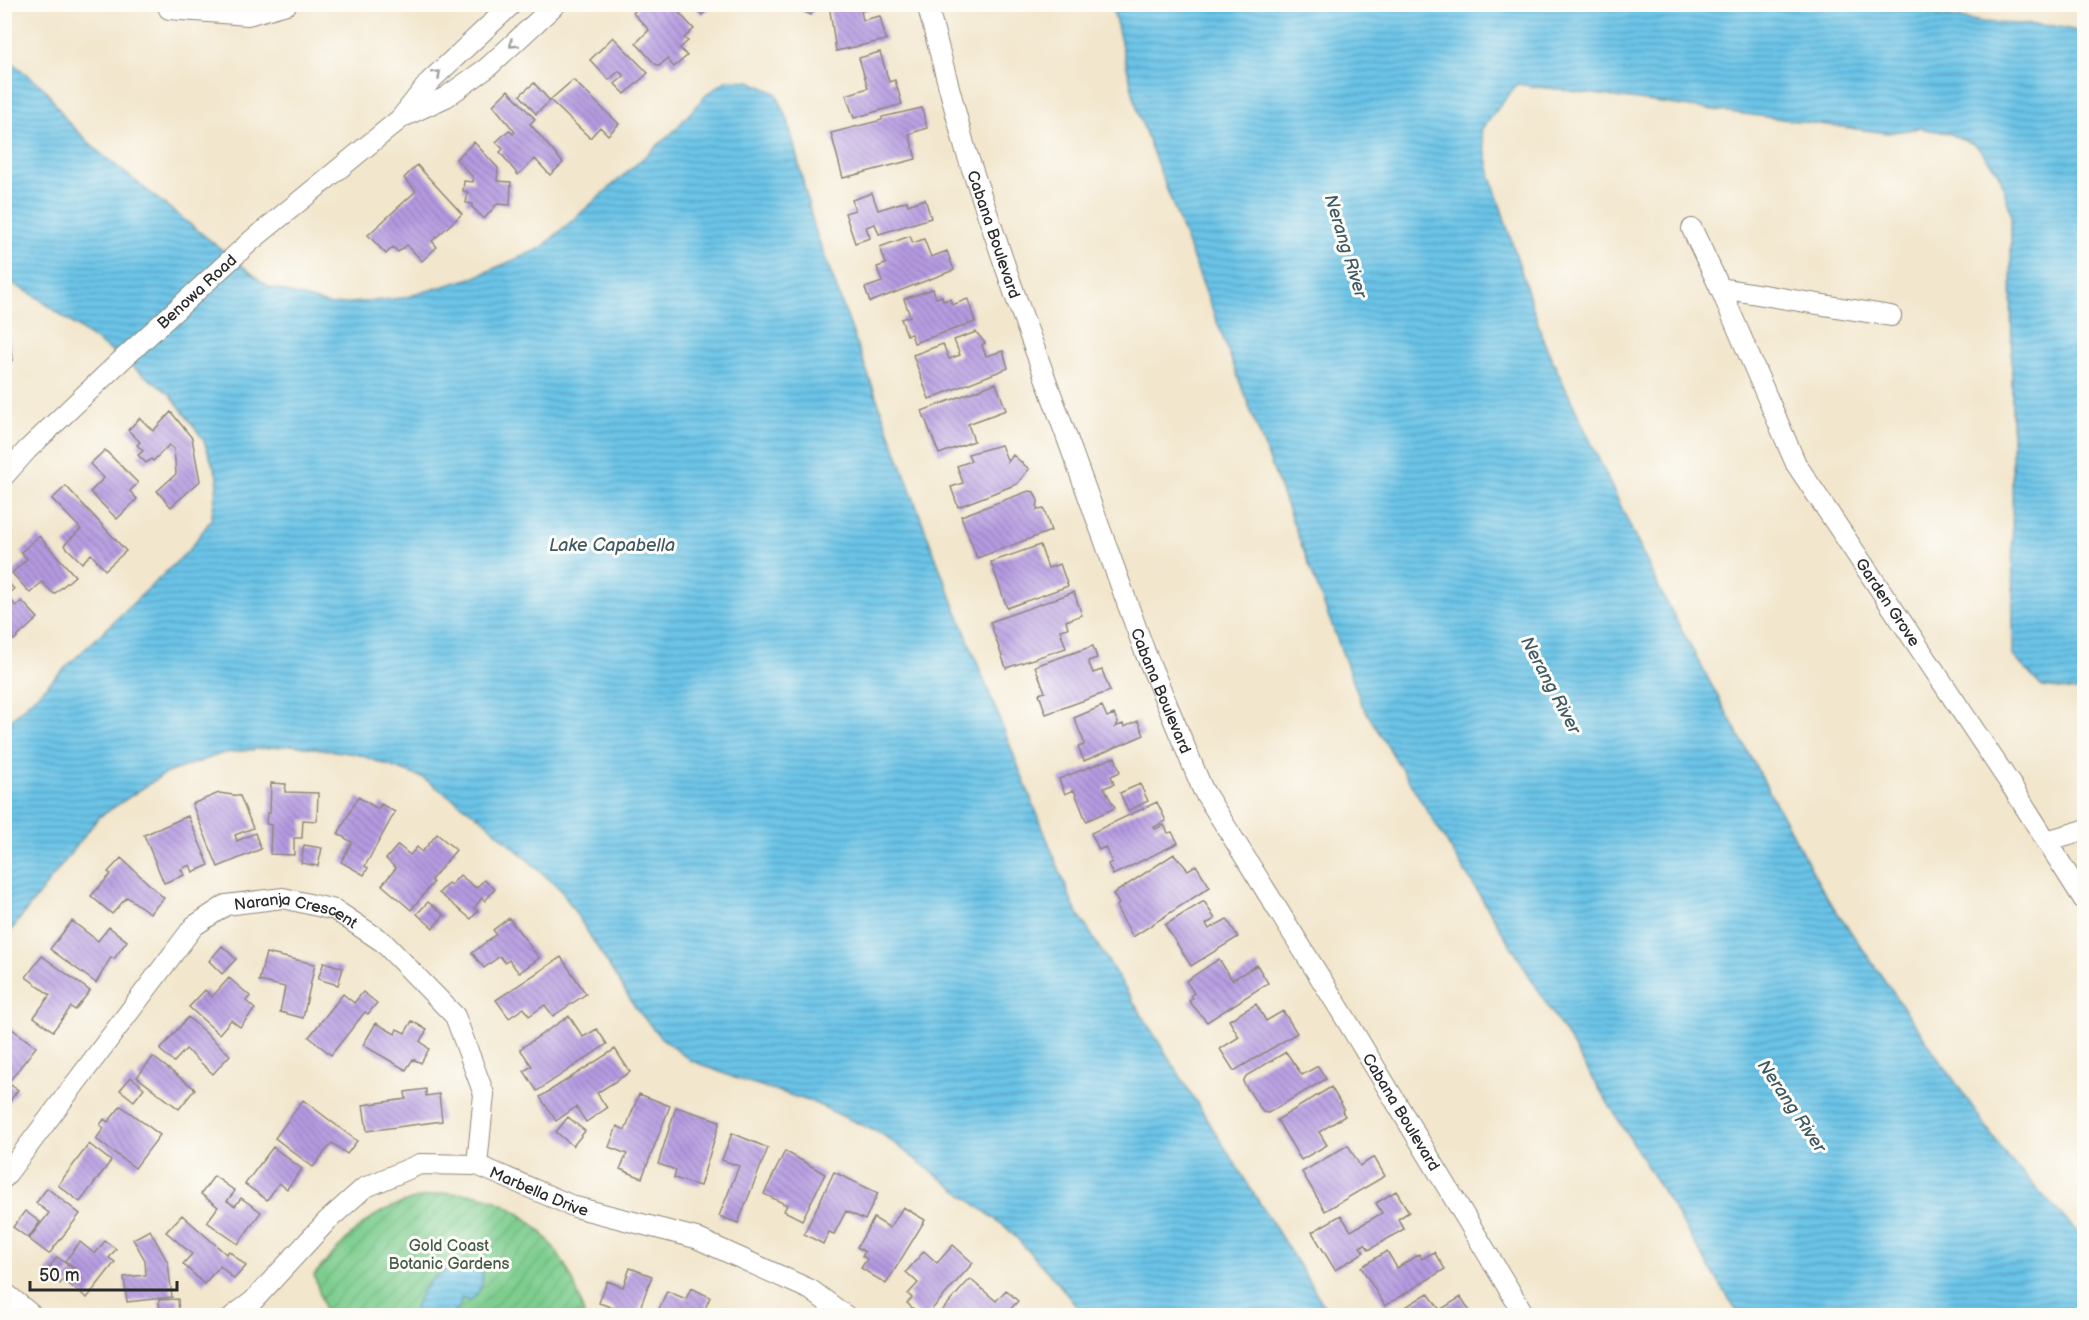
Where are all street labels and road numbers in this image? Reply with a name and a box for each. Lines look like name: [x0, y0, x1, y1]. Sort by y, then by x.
street label: Cabana Boulevard: [962, 168, 1023, 301]
street label: Benowa Road: [154, 251, 241, 334]
street label: Garden Grove: [1851, 555, 1924, 651]
street label: Cabana Boulevard: [1126, 626, 1195, 757]
street label: Naranja Crescent: [233, 890, 361, 933]
street label: Cabana Boulevard: [1358, 1050, 1443, 1175]
street label: Marbella Drive: [486, 1164, 591, 1221]

